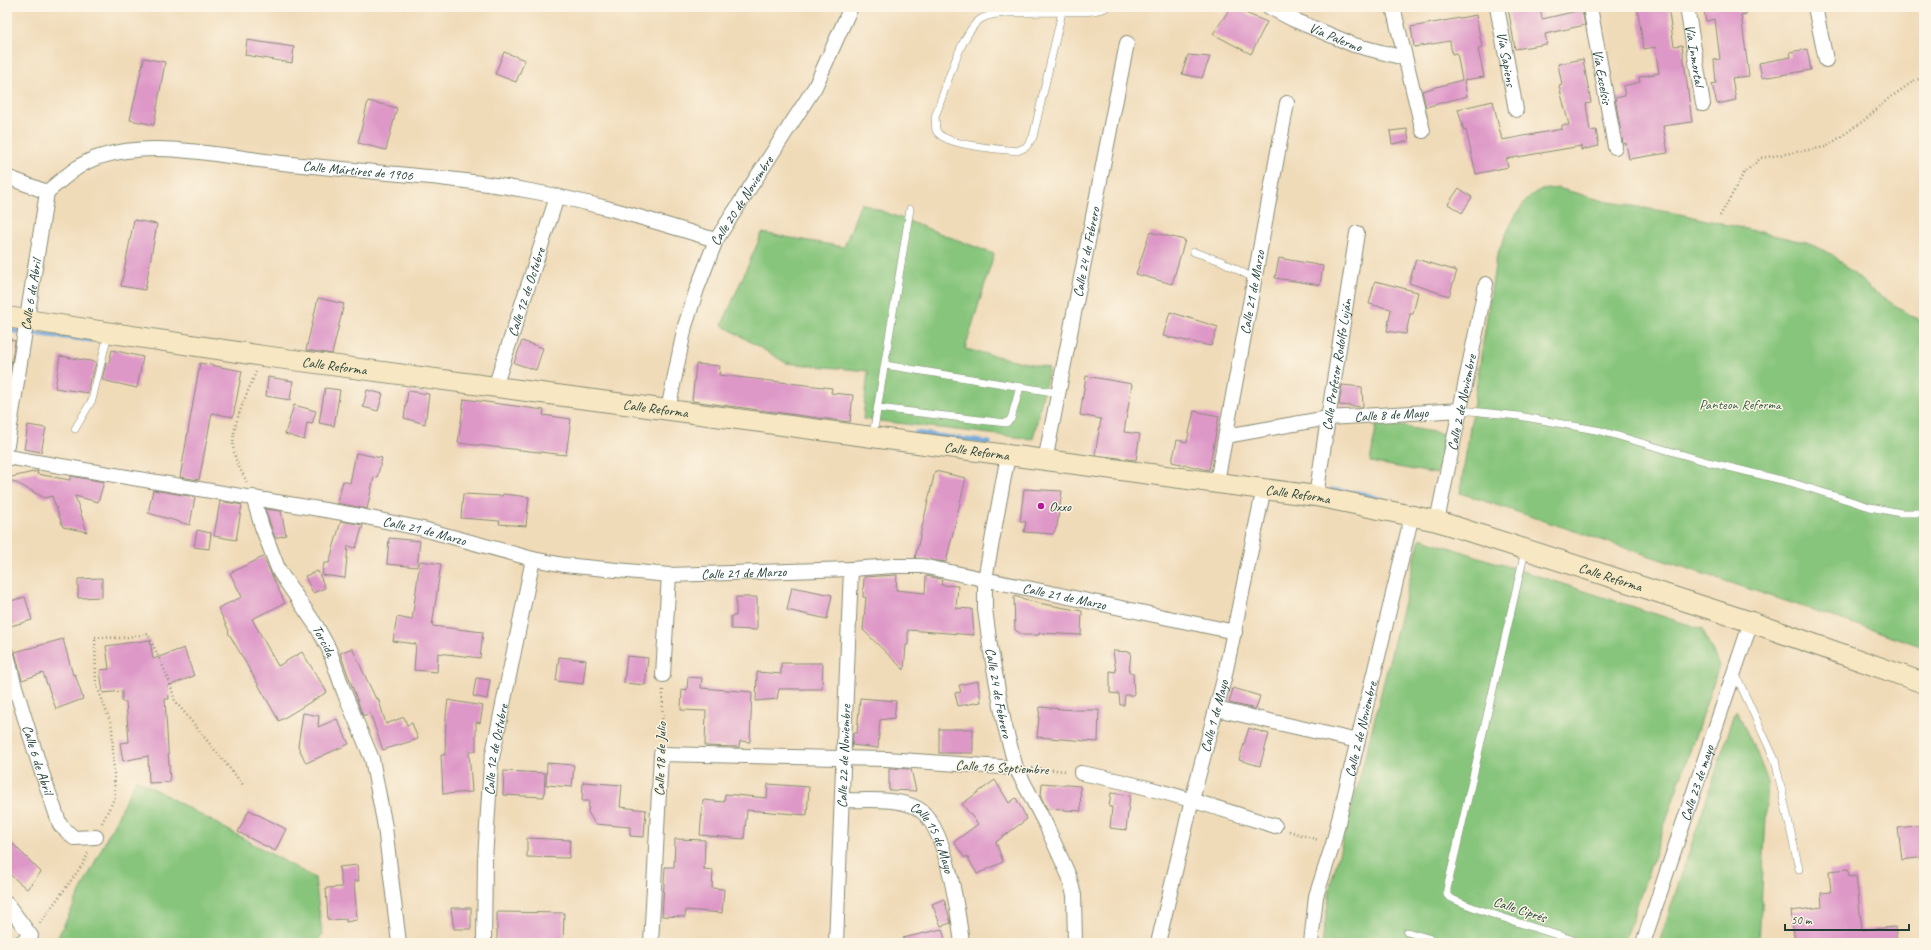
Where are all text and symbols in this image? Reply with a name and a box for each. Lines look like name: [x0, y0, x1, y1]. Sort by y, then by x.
street label: Vía Palermo: [1306, 19, 1364, 56]
street label: Vía Inmortal: [1681, 23, 1708, 90]
street label: Vía Sapiens: [1493, 31, 1520, 89]
street label: Vía Excelsis: [1589, 48, 1615, 107]
street label: Calle 20 de Noviembre: [707, 152, 778, 248]
street label: Calle Mártires de 1906: [302, 157, 414, 184]
street label: Calle 24 de Febrero: [1069, 205, 1104, 298]
street label: Calle 12 de Octubre: [504, 244, 549, 339]
street label: Calle 21 de Marzo: [1236, 248, 1269, 336]
street label: Calle 6 de Abril: [17, 256, 46, 332]
street label: Calle Profesor Rodolfo Luján: [1318, 297, 1356, 432]
street label: Calle 2 de Noviembre: [1444, 352, 1480, 452]
street label: Calle Reforma: [301, 353, 369, 379]
street label: Calle Reforma: [622, 396, 690, 422]
park label: Panteon Reforma: [1699, 396, 1782, 413]
street label: Calle 8 de Mayo: [1354, 404, 1430, 425]
street label: Calle Reforma: [943, 439, 1012, 464]
street label: Calle Reforma: [1264, 481, 1333, 508]
place label: Oxxo: [1049, 498, 1072, 515]
marker: Oxxo: [1036, 501, 1046, 511]
street label: Calle 21 de Marzo: [381, 513, 469, 550]
street label: Calle Reforma: [1577, 559, 1645, 596]
street label: Calle 21 de Marzo: [701, 563, 788, 583]
street label: Calle 21 de Marzo: [1021, 579, 1109, 614]
street label: Torcida: [309, 622, 340, 660]
street label: Calle 24 de Febrero: [981, 646, 1016, 741]
street label: Calle 1 de Mayo: [1197, 677, 1233, 754]
street label: Calle 2 de Noviembre: [1341, 679, 1381, 779]
street label: Calle 12 de Octubre: [481, 701, 512, 796]
street label: Calle 22 de Noviembre: [833, 703, 855, 808]
street label: Calle 18 de Julio: [651, 721, 670, 796]
street label: Calle 6 de Abril: [18, 723, 58, 799]
street label: Calle 23 de mayo: [1677, 742, 1718, 823]
street label: Calle 16 Septiembre: [955, 757, 1050, 778]
street label: Calle 15 de Mayo: [908, 798, 958, 876]
street label: Calle Ciprés: [1491, 893, 1550, 926]
scale bar: [1785, 906, 1909, 932]
text: 50 m: [1791, 912, 1813, 928]

